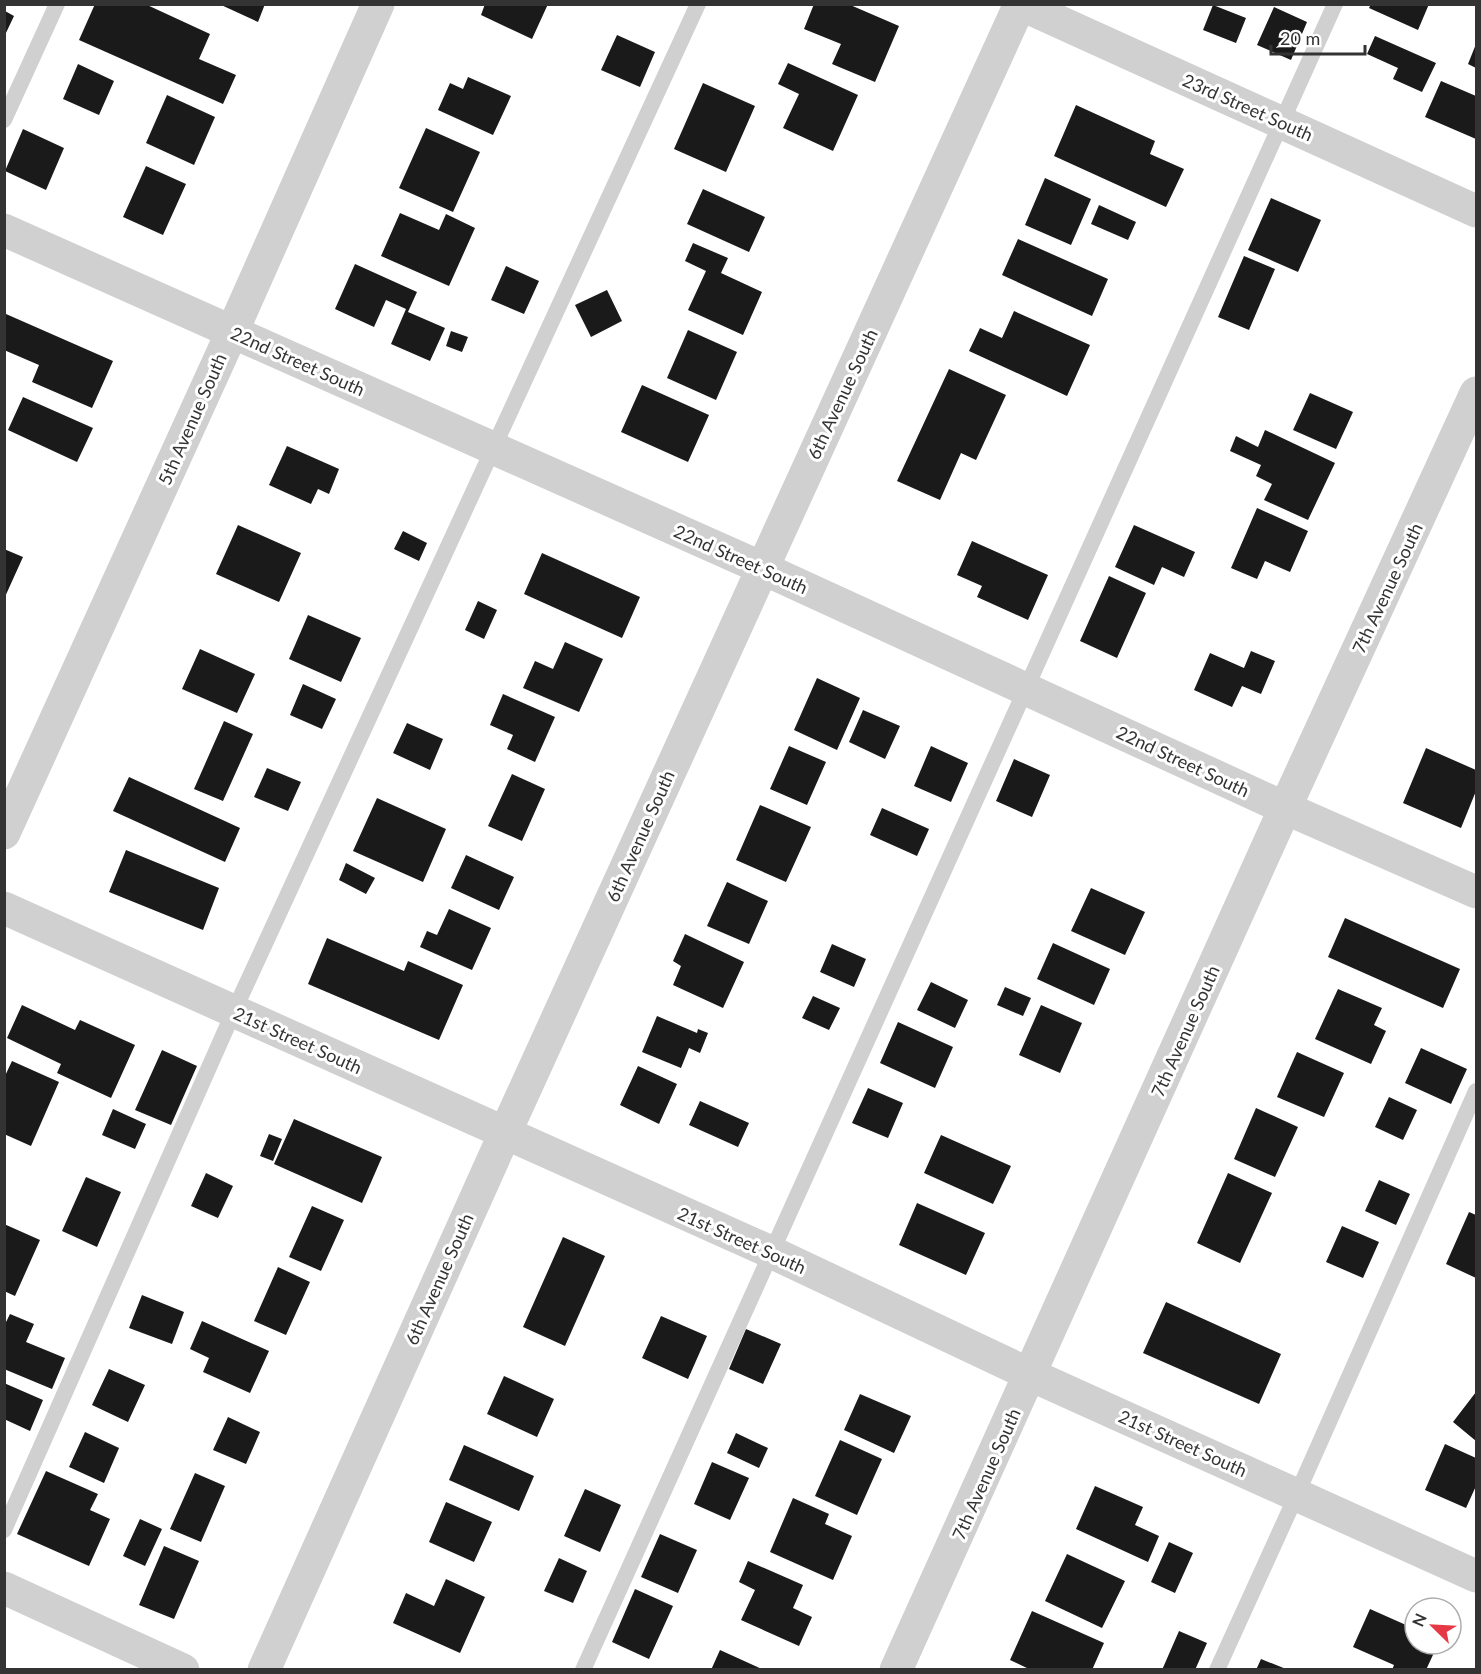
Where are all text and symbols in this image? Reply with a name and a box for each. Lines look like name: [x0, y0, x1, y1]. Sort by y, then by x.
scale bar: [1271, 18, 1366, 56]
text: 20 m: [1280, 27, 1320, 49]
street label: 23rd Street South: [1179, 68, 1317, 146]
street label: 22nd Street South: [228, 322, 368, 400]
street label: 6th Avenue South: [802, 325, 882, 463]
street label: 5th Avenue South: [153, 350, 231, 488]
street label: 7th Avenue South: [1347, 519, 1427, 657]
street label: 22nd Street South: [671, 520, 811, 598]
street label: 22nd Street South: [1113, 721, 1253, 801]
street label: 6th Avenue South: [601, 767, 679, 905]
street label: 7th Avenue South: [1146, 962, 1224, 1100]
street label: 21st Street South: [230, 1002, 366, 1078]
street label: 21st Street South: [674, 1202, 810, 1278]
street label: 6th Avenue South: [400, 1210, 478, 1348]
street label: 7th Avenue South: [947, 1405, 1025, 1543]
street label: 21st Street South: [1115, 1405, 1251, 1481]
north arrow: [1403, 1596, 1463, 1656]
text: N: [1408, 1610, 1430, 1629]

